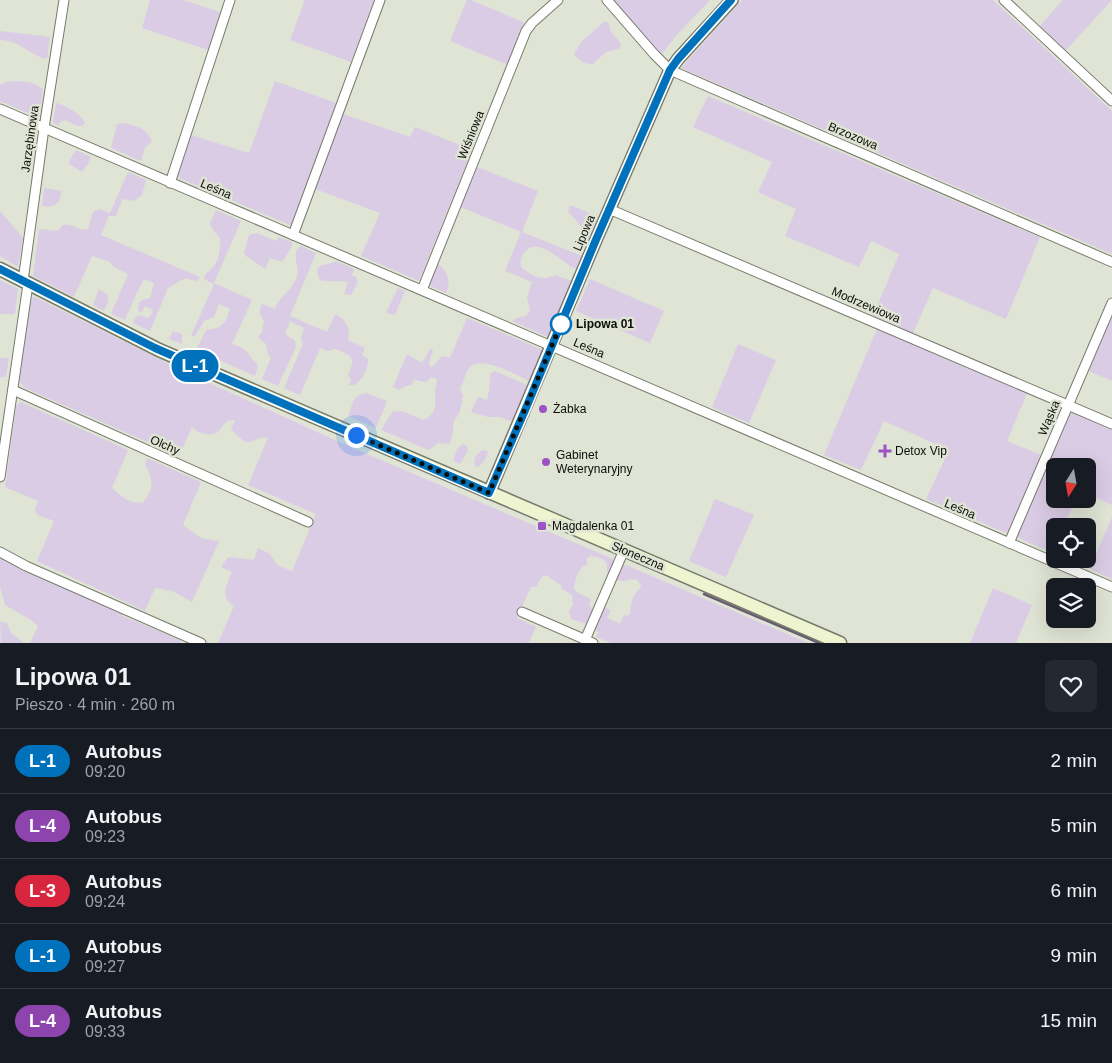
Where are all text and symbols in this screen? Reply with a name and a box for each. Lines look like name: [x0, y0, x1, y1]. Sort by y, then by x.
street label: Jarzębinowa: [18, 104, 42, 173]
street label: Wiśniowa: [455, 108, 487, 161]
street label: Brzozowa: [826, 119, 880, 153]
street label: Leśna: [198, 176, 234, 202]
street label: Lipowa: [570, 212, 598, 253]
street label: Modrzewiowa: [830, 284, 903, 326]
marker: Lipowa 01: [550, 313, 572, 335]
place label: Lipowa 01: [576, 317, 634, 331]
street label: Leśna: [571, 335, 607, 361]
line badge: L-1: [166, 350, 224, 382]
text: L-1: [182, 356, 209, 376]
street label: Wąska: [1035, 398, 1063, 438]
place label: Żabka: [553, 402, 587, 416]
marker: Żabka: [537, 403, 549, 415]
your location: [344, 423, 369, 448]
street label: Olchy: [148, 432, 182, 458]
place label: Detox Vip: [895, 444, 947, 458]
marker: Detox Vip: [879, 445, 891, 457]
place label: Gabinet Weterynaryjny: [556, 448, 632, 476]
marker: Gabinet Weterynaryjny: [540, 456, 552, 468]
north arrow: [1046, 458, 1096, 508]
map controls: [1046, 458, 1096, 628]
street label: Leśna: [942, 496, 978, 522]
button: locate: [1046, 518, 1096, 568]
place label: Magdalenka 01: [552, 519, 634, 533]
marker: Magdalenka 01: [536, 520, 548, 532]
street label: Słoneczna: [609, 539, 667, 574]
button: layers: [1046, 578, 1096, 628]
button: heart: [1045, 660, 1097, 712]
text: Lipowa 01: [15, 663, 131, 690]
text: Pieszo · 4 min · 260 m: [15, 696, 175, 713]
text: Autobus: [85, 741, 162, 762]
text: 2 min: [1051, 750, 1097, 771]
text: L-1: [29, 751, 56, 771]
text: 09:20: [85, 763, 125, 780]
text: Autobus: [85, 806, 162, 827]
text: 5 min: [1051, 815, 1097, 836]
text: L-4: [29, 816, 56, 836]
text: 09:23: [85, 828, 125, 845]
text: Autobus: [85, 871, 162, 892]
text: 6 min: [1051, 880, 1097, 901]
text: L-3: [29, 881, 56, 901]
text: 09:24: [85, 893, 125, 910]
text: Autobus: [85, 936, 162, 957]
text: 9 min: [1051, 945, 1097, 966]
text: L-1: [29, 946, 56, 966]
text: 09:27: [85, 958, 125, 975]
text: Autobus: [85, 1001, 162, 1022]
text: 15 min: [1040, 1010, 1097, 1031]
text: L-4: [29, 1011, 56, 1031]
text: 09:33: [85, 1023, 125, 1040]

